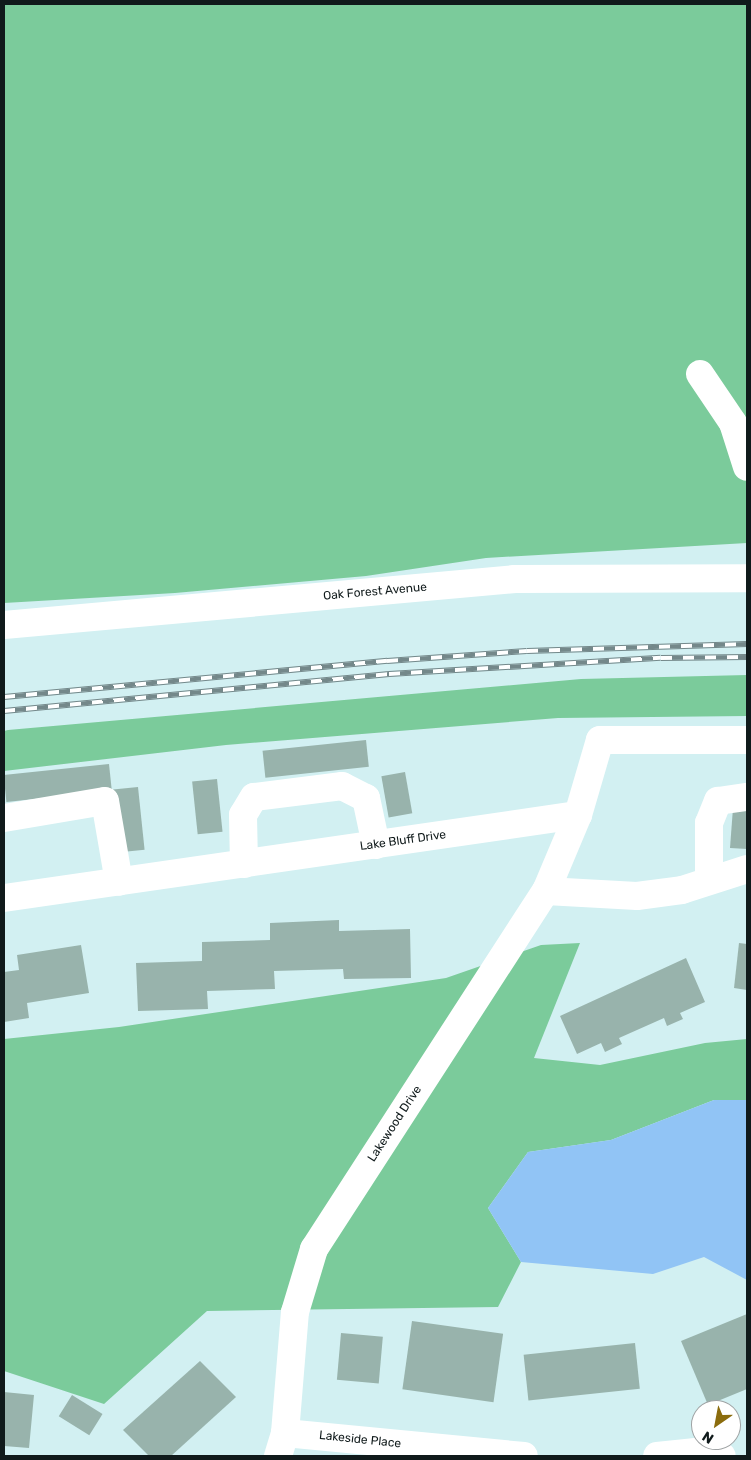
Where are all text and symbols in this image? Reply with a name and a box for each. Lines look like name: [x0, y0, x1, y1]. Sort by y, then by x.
street label: Oak Forest Avenue: [322, 580, 428, 604]
street label: Lake Bluff Drive: [359, 828, 447, 854]
street label: Lakewood Drive: [365, 1083, 425, 1165]
north arrow: [691, 1400, 741, 1450]
text: N: [699, 1427, 717, 1447]
street label: Lakeside Place: [318, 1429, 402, 1451]

